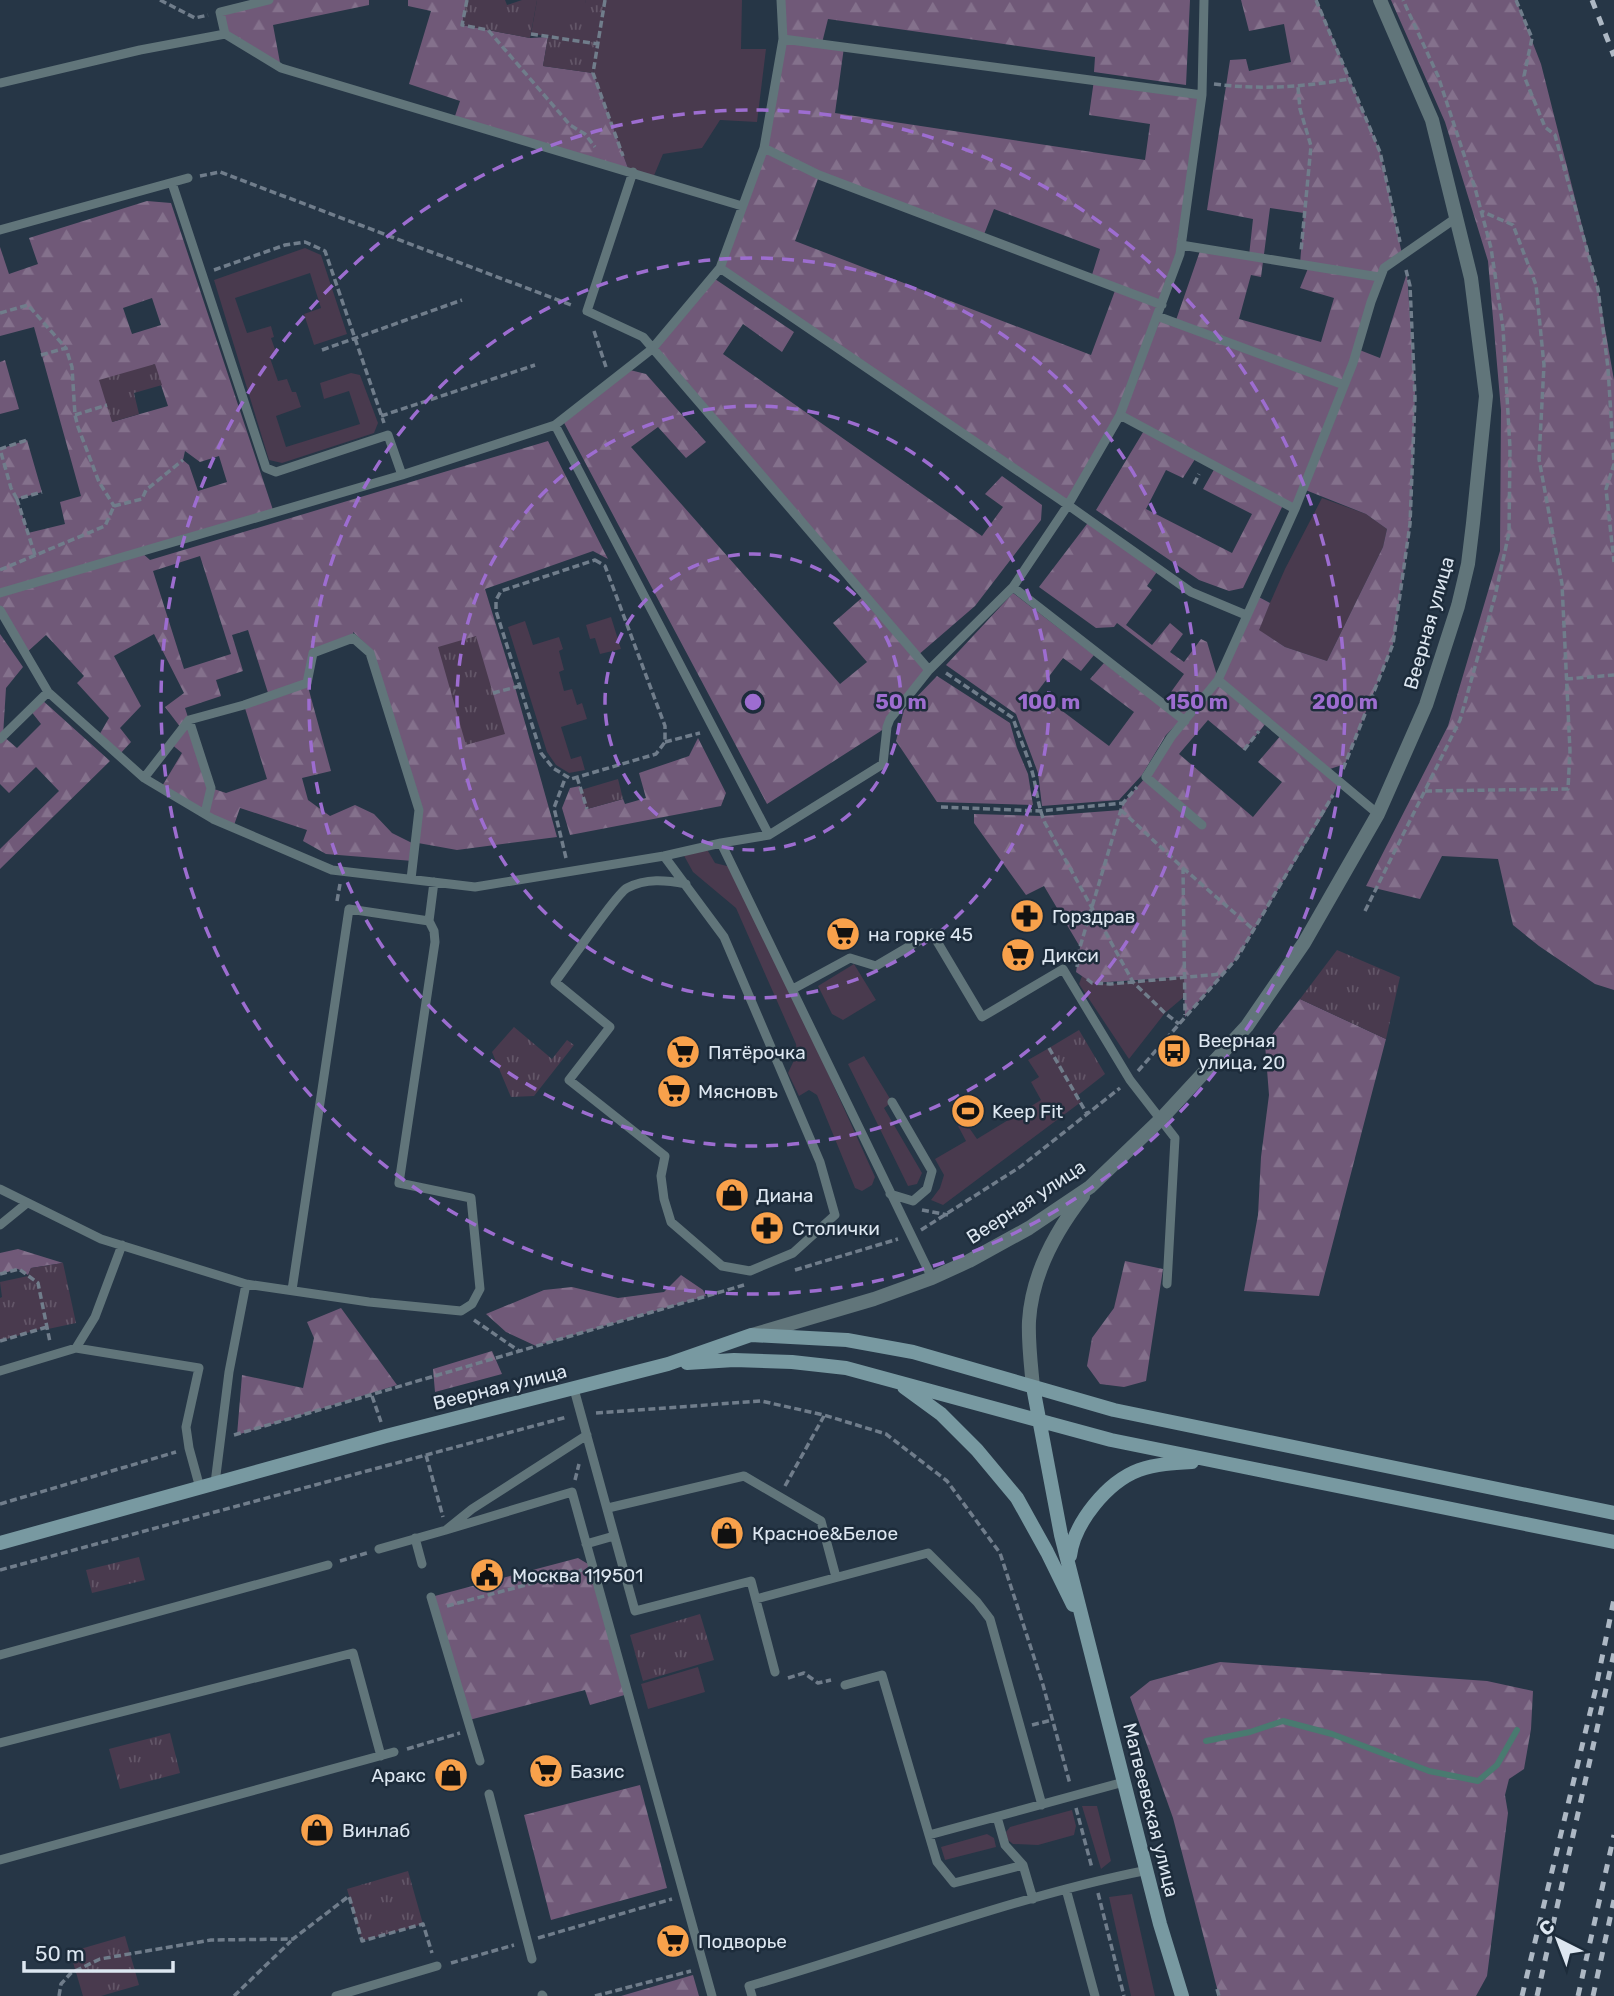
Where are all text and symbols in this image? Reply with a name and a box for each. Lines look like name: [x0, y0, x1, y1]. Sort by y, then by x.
street label: Веерная улица: [1399, 554, 1459, 692]
text: 50 m: [875, 689, 927, 714]
text: 100 m: [1018, 689, 1080, 714]
text: 150 m: [1166, 689, 1228, 714]
text: 200 m: [1312, 689, 1378, 714]
centre of rings: [741, 690, 765, 714]
pharmacy icon: Горздрав: [1008, 897, 1046, 935]
place label: Горздрав: [1052, 905, 1135, 928]
supermarket icon: на горке 45: [824, 915, 862, 953]
place label: на горке 45: [868, 923, 973, 946]
supermarket icon: Дикси: [999, 936, 1037, 974]
place label: Дикси: [1042, 944, 1099, 967]
place label: Веерная улица, 20: [1198, 1029, 1285, 1074]
bus stop icon: Веерная улица, 20: [1155, 1032, 1193, 1070]
supermarket icon: Пятёрочка: [664, 1033, 702, 1071]
place label: Пятёрочка: [708, 1041, 806, 1064]
supermarket icon: Мясновъ: [655, 1072, 693, 1110]
place label: Мясновъ: [698, 1080, 778, 1103]
sports icon: Keep Fit: [949, 1092, 987, 1130]
place label: Keep Fit: [992, 1100, 1064, 1123]
street label: Веерная улица: [962, 1155, 1090, 1249]
shop icon: Диана: [713, 1176, 751, 1214]
place label: Диана: [756, 1184, 814, 1207]
pharmacy icon: Столички: [748, 1209, 786, 1247]
place label: Столички: [792, 1217, 880, 1240]
street label: Веерная улица: [431, 1359, 569, 1415]
shop icon: Красное&Белое: [708, 1514, 746, 1552]
place label: Красное&Белое: [752, 1522, 898, 1545]
public building icon: Москва 119501: [468, 1556, 506, 1594]
place label: Москва 119501: [512, 1564, 643, 1587]
street label: Матвеевская улица: [1118, 1721, 1184, 1899]
supermarket icon: Базис: [527, 1752, 565, 1790]
shop icon: Аракс: [432, 1756, 470, 1794]
place label: Базис: [570, 1760, 624, 1783]
place label: Аракс: [371, 1764, 426, 1787]
shop icon: Винлаб: [298, 1811, 336, 1849]
place label: Винлаб: [342, 1819, 410, 1842]
north arrow: [1523, 1905, 1593, 1975]
text: С: [1534, 1915, 1560, 1941]
supermarket icon: Подворье: [654, 1922, 692, 1960]
scale bar: [24, 1930, 173, 1974]
place label: Подворье: [698, 1930, 787, 1953]
text: 50 m: [35, 1941, 85, 1966]

